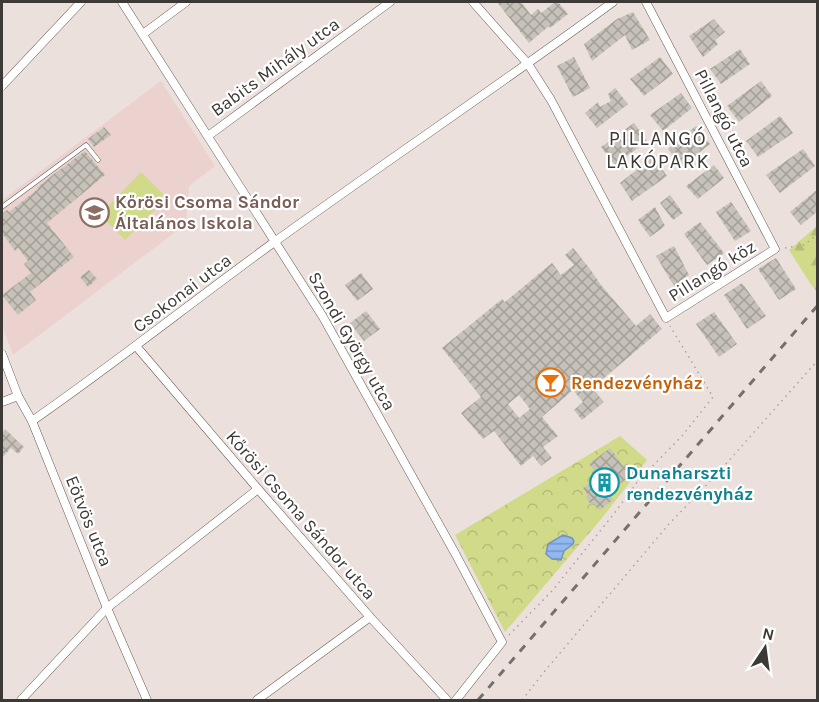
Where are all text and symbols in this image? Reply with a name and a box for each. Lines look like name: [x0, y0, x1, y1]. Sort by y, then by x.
street label: Babits Mihály utca: [206, 13, 344, 121]
street label: Pillangó utca: [690, 65, 758, 171]
district label: PILLANGÓ LAKÓPARK: [606, 126, 710, 173]
place label: Kőrösi Csoma Sándor Általános Iskola: [115, 191, 299, 234]
school or university icon: Kőrösi Csoma Sándor Általános Iskola: [78, 196, 110, 228]
street label: Pillangó köz: [664, 235, 760, 307]
street label: Csokonai utca: [128, 249, 236, 337]
street label: Szondi György utca: [303, 268, 401, 414]
bar icon: Rendezvényház: [534, 367, 566, 399]
place label: Rendezvényház: [571, 372, 703, 394]
street label: Kőrösi Csoma Sándor utca: [221, 426, 381, 604]
place label: Dunaharszti rendezvényház: [626, 462, 753, 505]
building icon: Dunaharszti rendezvényház: [589, 467, 621, 499]
street label: Eötvös utca: [61, 472, 117, 570]
north arrow: [735, 618, 795, 678]
text: N: [761, 623, 776, 644]

